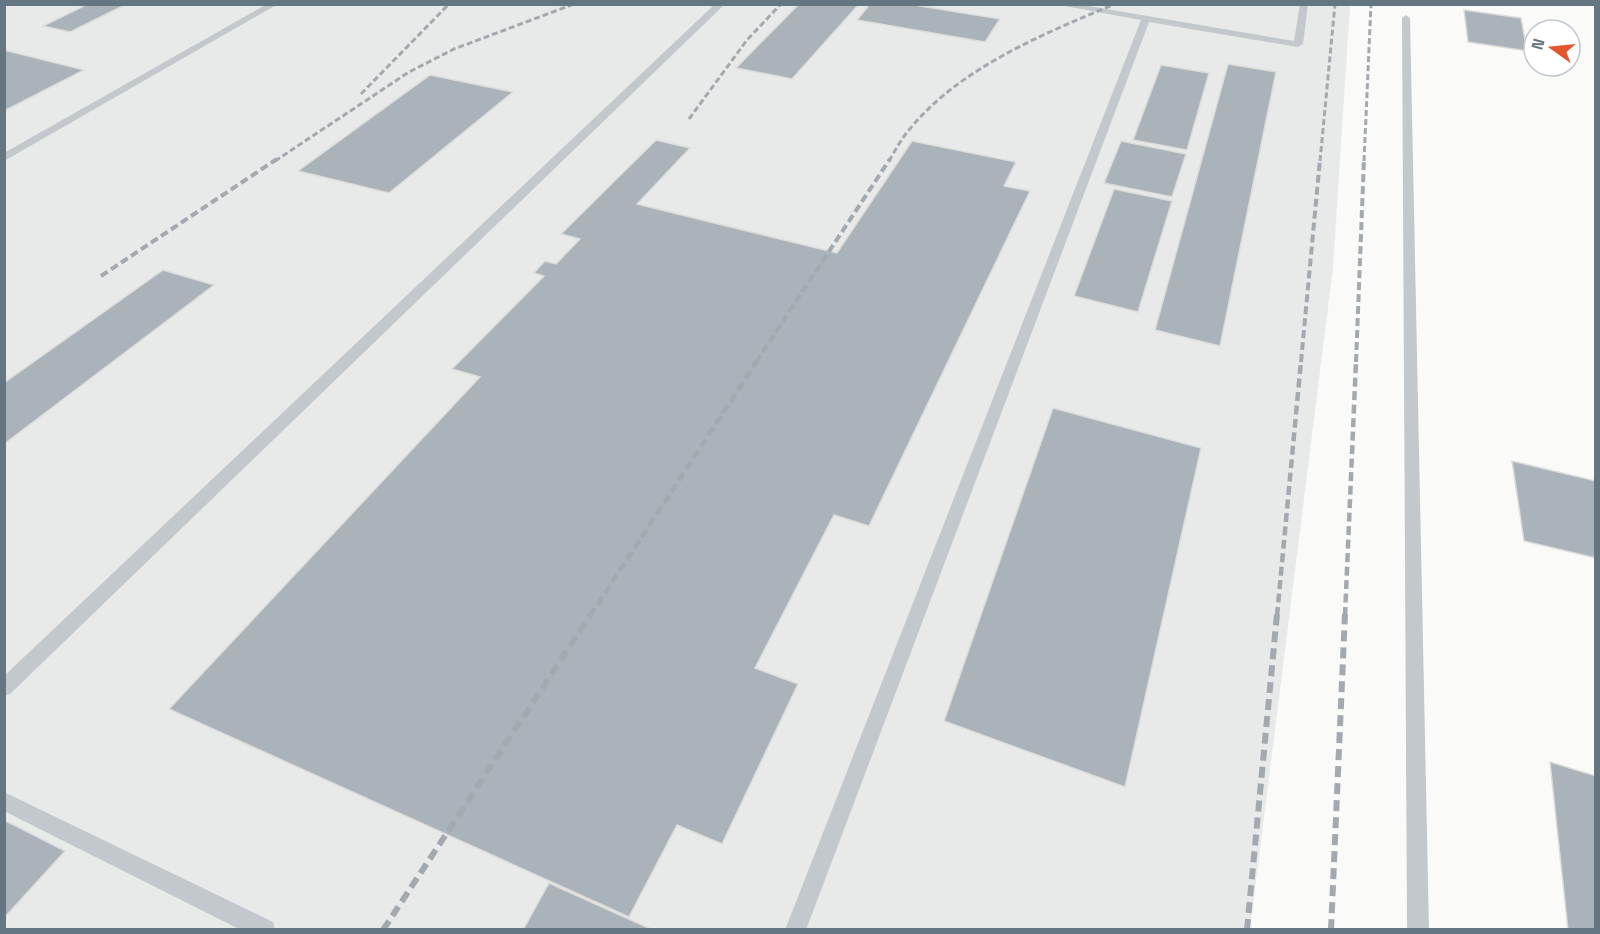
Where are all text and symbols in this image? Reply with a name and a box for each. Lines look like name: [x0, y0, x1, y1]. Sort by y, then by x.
north arrow: [1522, 18, 1582, 78]
text: N: [1526, 36, 1550, 52]

